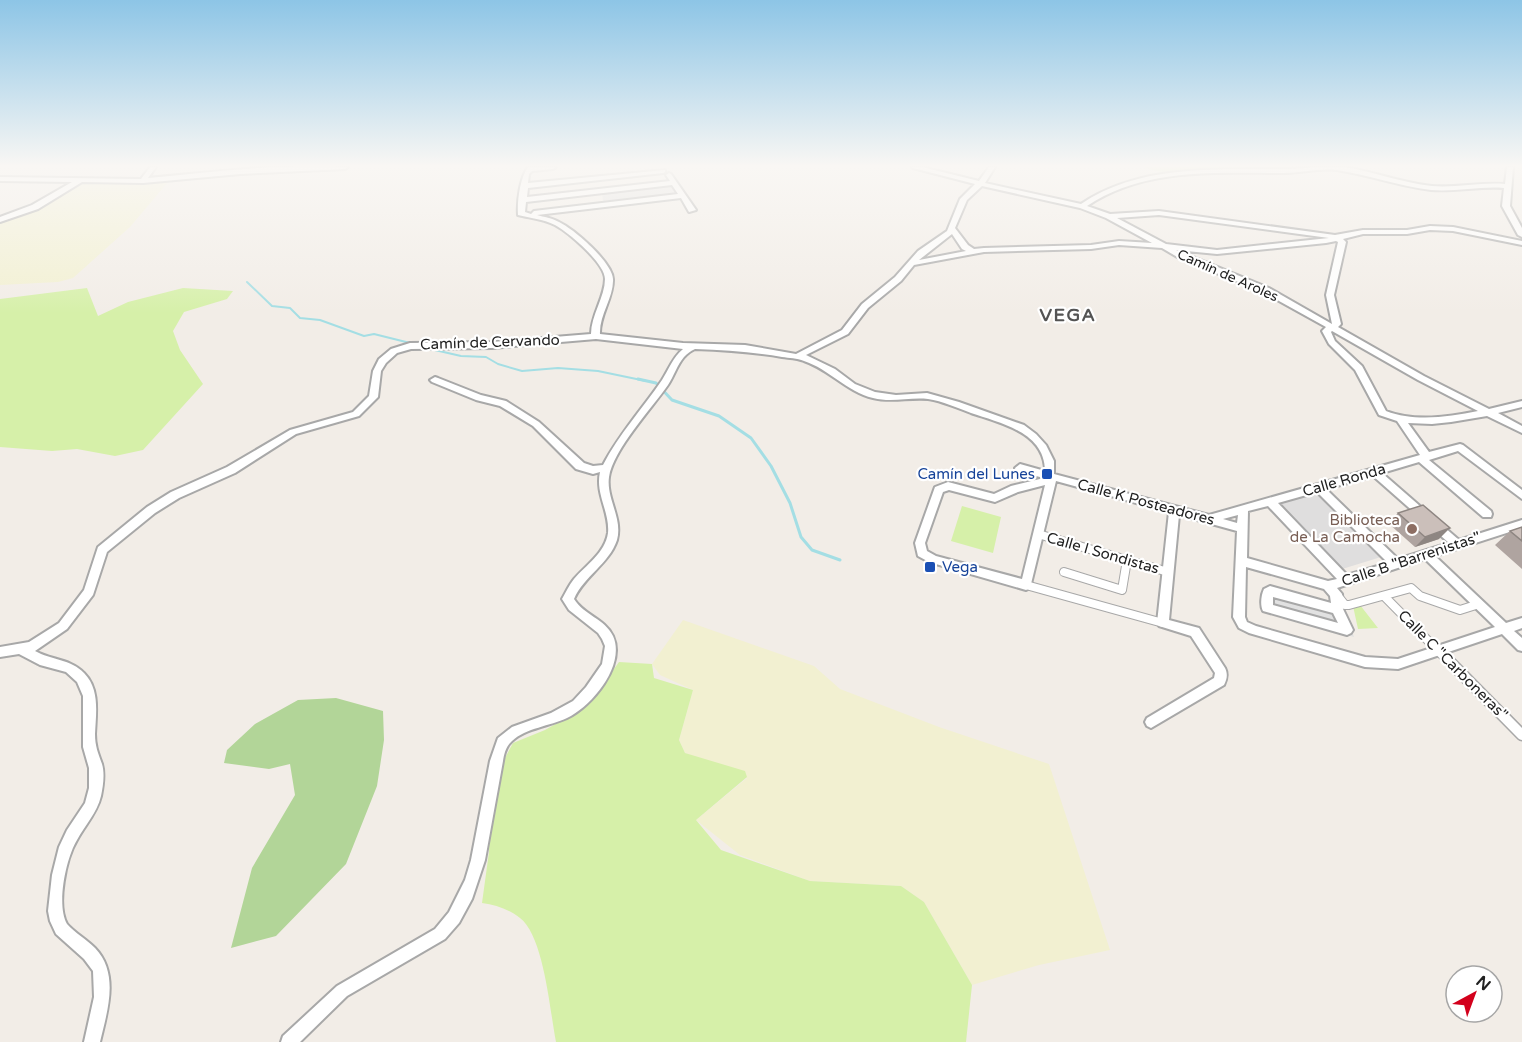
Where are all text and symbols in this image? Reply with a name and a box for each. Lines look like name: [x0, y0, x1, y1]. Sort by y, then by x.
street label: Camín de Aroles: [1175, 246, 1281, 305]
district label: VEGA: [1040, 304, 1096, 326]
street label: Camín de Cervando: [420, 331, 560, 353]
street label: Calle Ronda: [1300, 460, 1388, 500]
place label: Camín del Lunes: [917, 465, 1035, 483]
marker: Camín del Lunes: [1040, 467, 1054, 481]
street label: Calle K Posteadores: [1076, 475, 1216, 529]
place label: Biblioteca de La Camocha: [1290, 511, 1400, 546]
marker: Biblioteca de La Camocha: [1405, 522, 1419, 536]
street label: Calle I Sondistas: [1045, 528, 1161, 578]
street label: Calle B "Barrenistas": [1339, 528, 1483, 590]
place label: Vega: [942, 558, 978, 576]
marker: Vega: [923, 560, 937, 574]
street label: Calle C "Carboneras": [1394, 606, 1512, 724]
north arrow: [1444, 964, 1504, 1024]
text: N: [1472, 972, 1495, 995]

